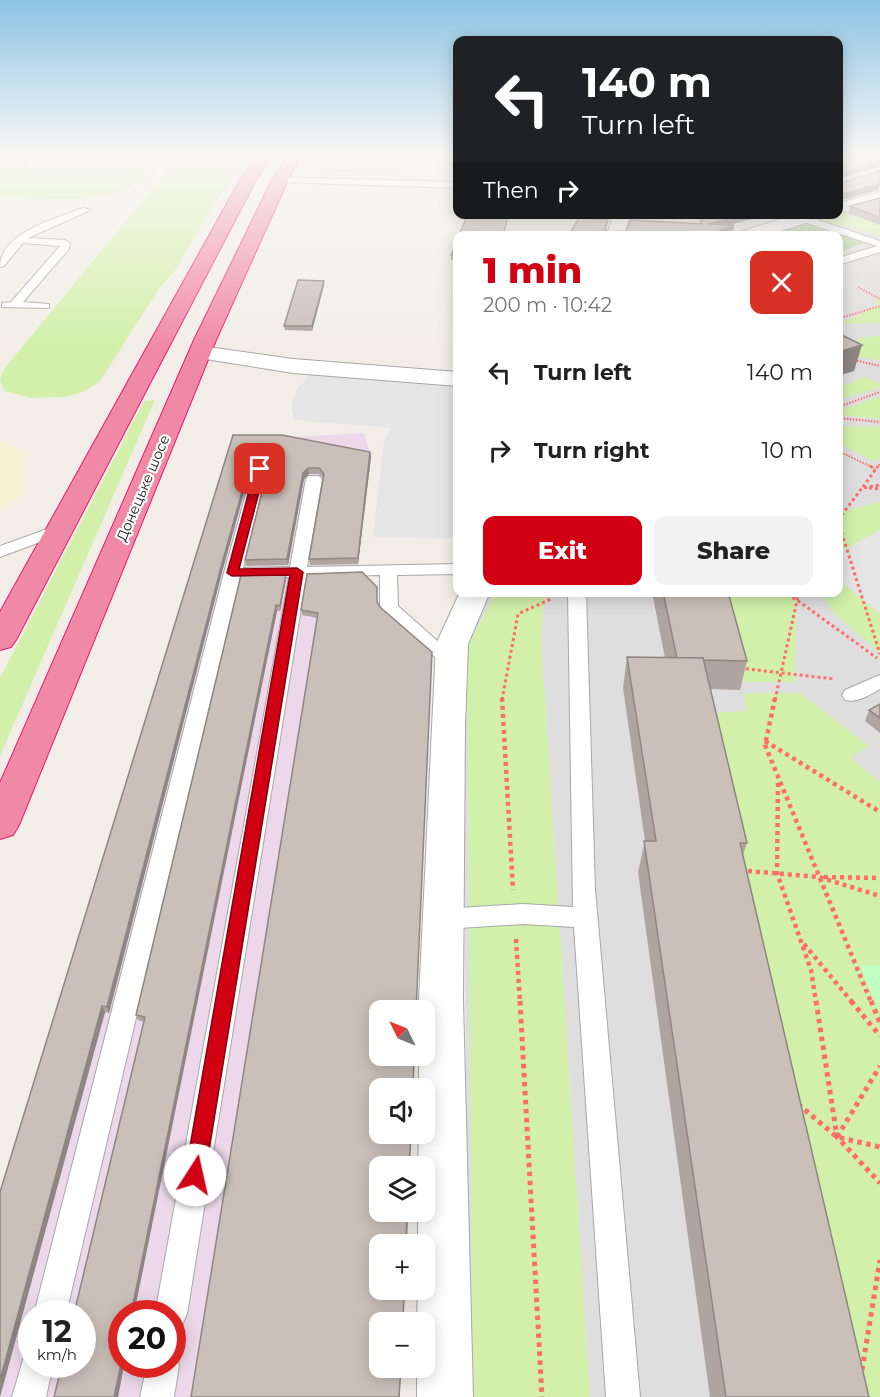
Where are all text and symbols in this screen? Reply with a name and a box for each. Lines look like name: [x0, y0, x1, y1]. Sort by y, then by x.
text: 140 m: [582, 56, 712, 108]
icon: left: [483, 60, 561, 138]
text: Turn left: [582, 108, 695, 141]
icon: right: [551, 174, 584, 207]
text: Then: [483, 177, 539, 204]
text: 1 min: [483, 248, 582, 292]
button: close: [750, 251, 813, 314]
text: 200 m · 10:42: [483, 293, 612, 317]
icon: left: [483, 356, 516, 389]
text: Turn left: [534, 359, 632, 386]
text: 140 m: [747, 359, 813, 386]
street label: Донецьке шосе: [112, 432, 174, 544]
icon: right: [483, 434, 516, 467]
text: Turn right: [534, 437, 649, 464]
text: 10 m: [761, 437, 813, 464]
pin: [234, 443, 285, 494]
icon: arrive: [243, 452, 276, 485]
button: Exit: [483, 516, 642, 585]
button: Share: [654, 516, 813, 585]
north arrow: [369, 1000, 435, 1066]
map controls: [369, 1000, 435, 1378]
button: sound: [369, 1078, 435, 1144]
position arrow: [163, 1143, 227, 1207]
button: layers: [369, 1156, 435, 1222]
button: +: [369, 1234, 435, 1300]
speed limit sign: 20: [108, 1300, 186, 1378]
button: −: [369, 1312, 435, 1378]
text: 12: [42, 1313, 72, 1350]
text: km/h: [37, 1345, 77, 1364]

